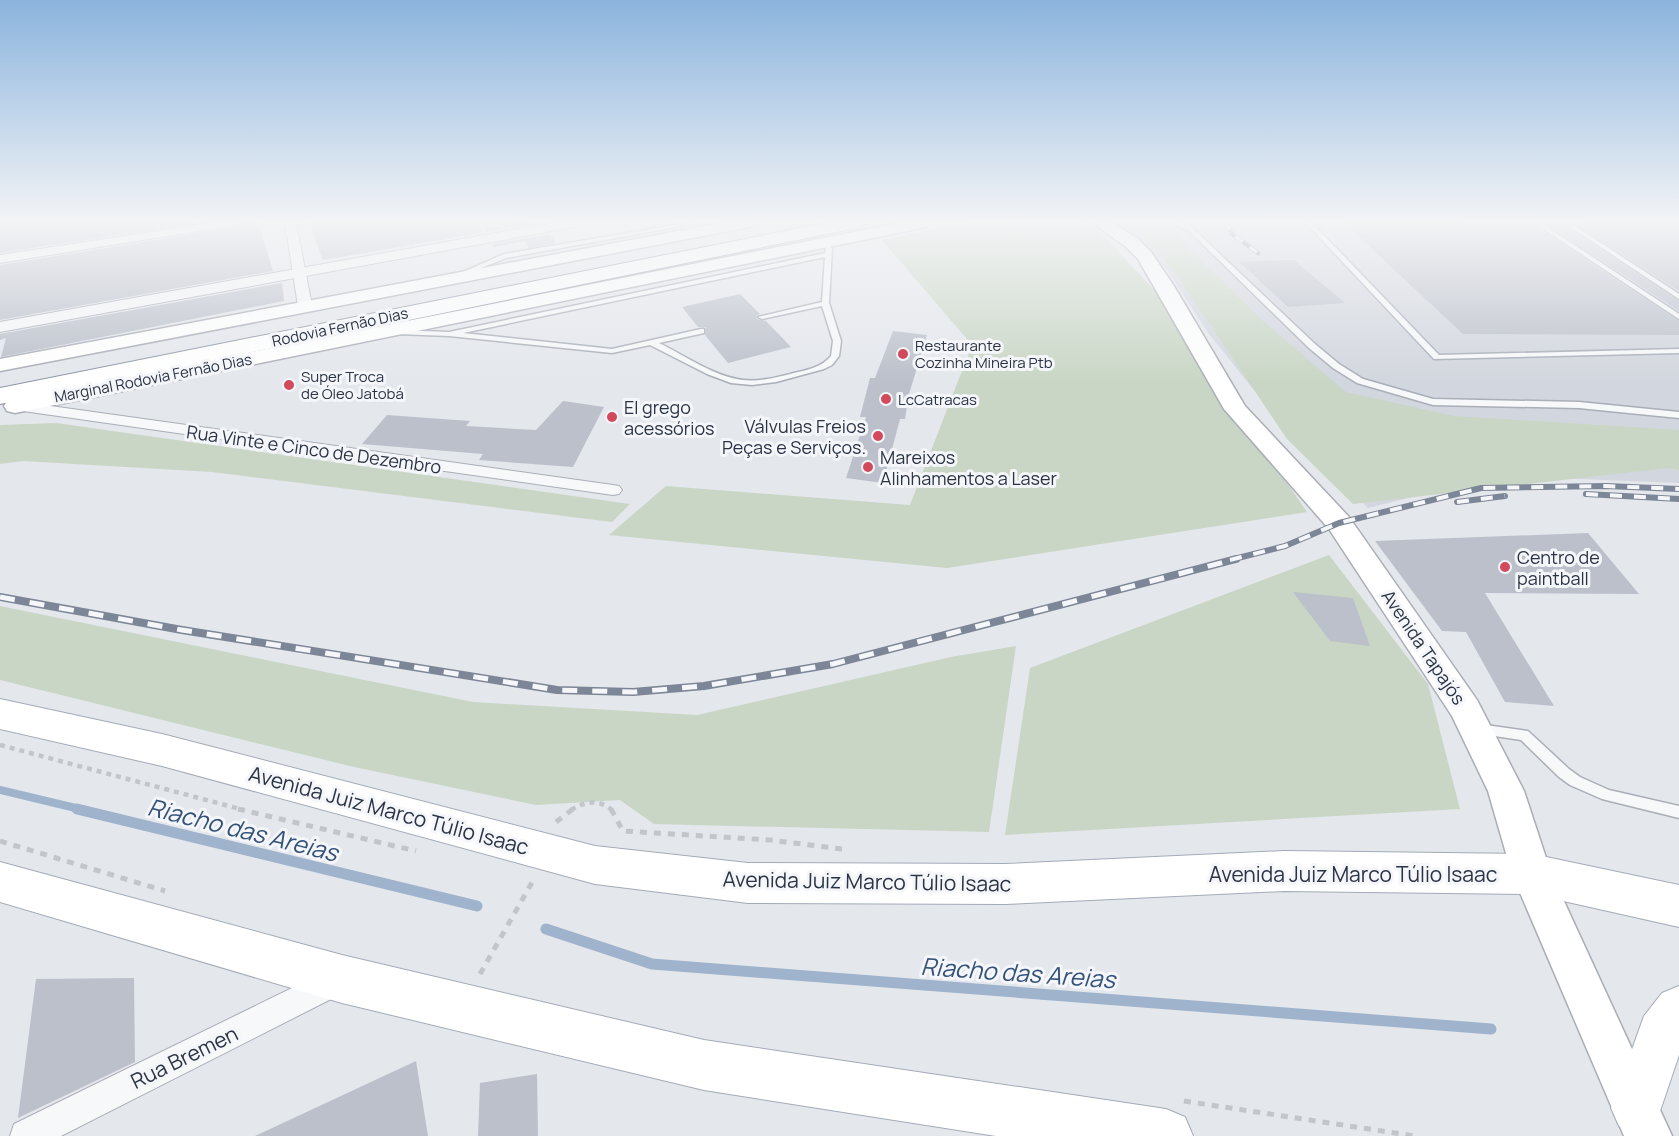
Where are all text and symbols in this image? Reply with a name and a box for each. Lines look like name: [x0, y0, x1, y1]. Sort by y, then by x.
street label: Rodovia Fernão Dias: [270, 302, 410, 352]
place label: Restaurante Cozinha Mineira Ptb: [915, 335, 1053, 373]
marker: Restaurante Cozinha Mineira Ptb: [896, 347, 910, 361]
street label: Marginal Rodovia Fernão Dias: [52, 349, 254, 407]
place label: Super Troca de Óleo Jatobá: [301, 366, 404, 404]
marker: Super Troca de Óleo Jatobá: [282, 378, 296, 392]
place label: LcCatracas: [898, 389, 977, 410]
marker: LcCatracas: [879, 392, 893, 406]
place label: El grego acessórios: [624, 395, 714, 440]
marker: El grego acessórios: [605, 410, 619, 424]
place label: Válvulas Freios Peças e Serviços.: [722, 414, 866, 459]
street label: Rua Vinte e Cinco de Dezembro: [185, 419, 443, 479]
marker: Válvulas Freios Peças e Serviços.: [871, 429, 885, 443]
place label: Mareixos Alinhamentos a Laser: [880, 445, 1058, 490]
marker: Mareixos Alinhamentos a Laser: [861, 460, 875, 474]
place label: Centro de paintball: [1517, 545, 1600, 590]
marker: Centro de paintball: [1498, 560, 1512, 574]
street label: Avenida Tapajós: [1377, 585, 1471, 709]
street label: Avenida Juiz Marco Túlio Isaac: [246, 759, 532, 861]
water label: Riacho das Areias: [145, 789, 344, 869]
street label: Avenida Juiz Marco Túlio Isaac: [1209, 860, 1497, 888]
street label: Avenida Juiz Marco Túlio Isaac: [722, 864, 1012, 898]
water label: Riacho das Areias: [920, 949, 1119, 995]
street label: Rua Bremen: [126, 1019, 242, 1095]

